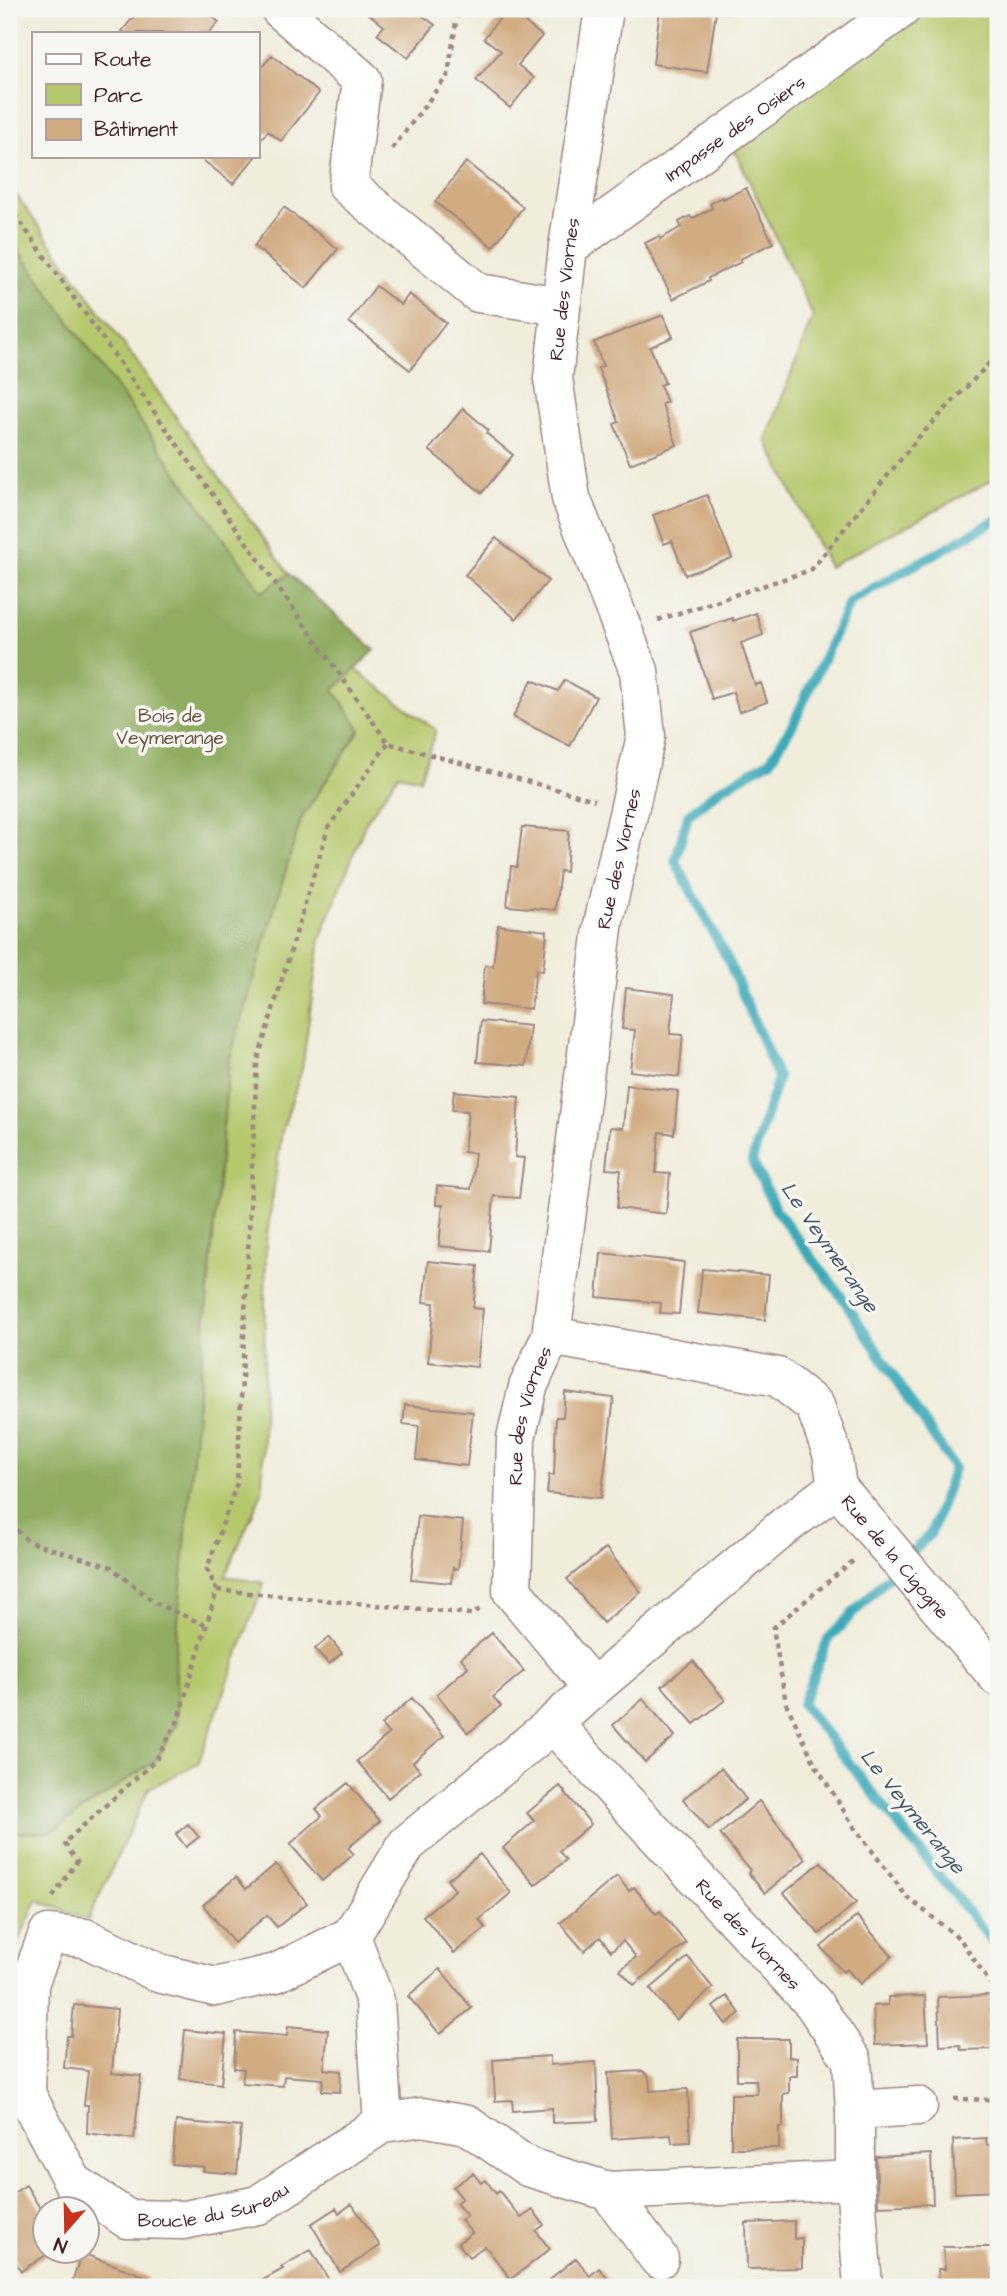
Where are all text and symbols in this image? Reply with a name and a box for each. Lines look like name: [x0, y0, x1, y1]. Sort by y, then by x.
legend: [32, 32, 259, 158]
text: Route: [94, 45, 151, 74]
street label: Impasse des Osiers: [660, 69, 812, 189]
text: Parc: [94, 81, 143, 110]
text: Bâtiment: [94, 115, 178, 144]
street label: Rue des Viornes: [543, 216, 587, 362]
park label: Bois de Veymerange: [116, 703, 224, 753]
street label: Rue des Viornes: [591, 786, 649, 931]
water label: Le Veymerange: [773, 1176, 886, 1320]
street label: Rue des Viornes: [503, 1342, 560, 1486]
street label: Rue de la Cigogne: [834, 1489, 955, 1625]
water label: Le Veymerange: [852, 1743, 973, 1882]
street label: Rue des Viornes: [689, 1873, 806, 1997]
street label: Boucle du Sureau: [137, 2176, 295, 2235]
north arrow: [32, 2194, 102, 2264]
text: N: [50, 2230, 71, 2259]

